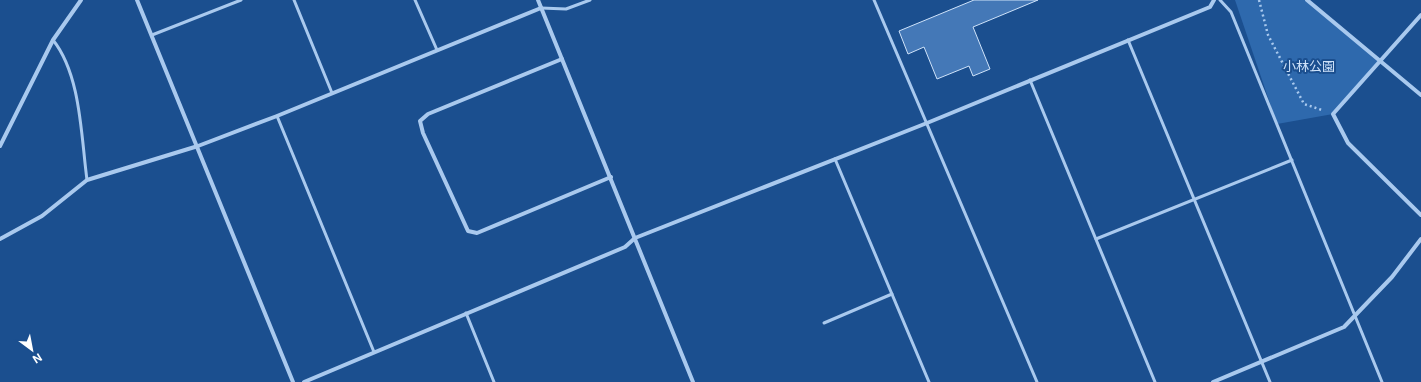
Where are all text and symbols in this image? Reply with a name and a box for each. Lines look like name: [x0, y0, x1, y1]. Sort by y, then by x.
park label: 小林公園: [1283, 58, 1335, 74]
north arrow: [12, 330, 52, 370]
text: N: [30, 350, 45, 367]

